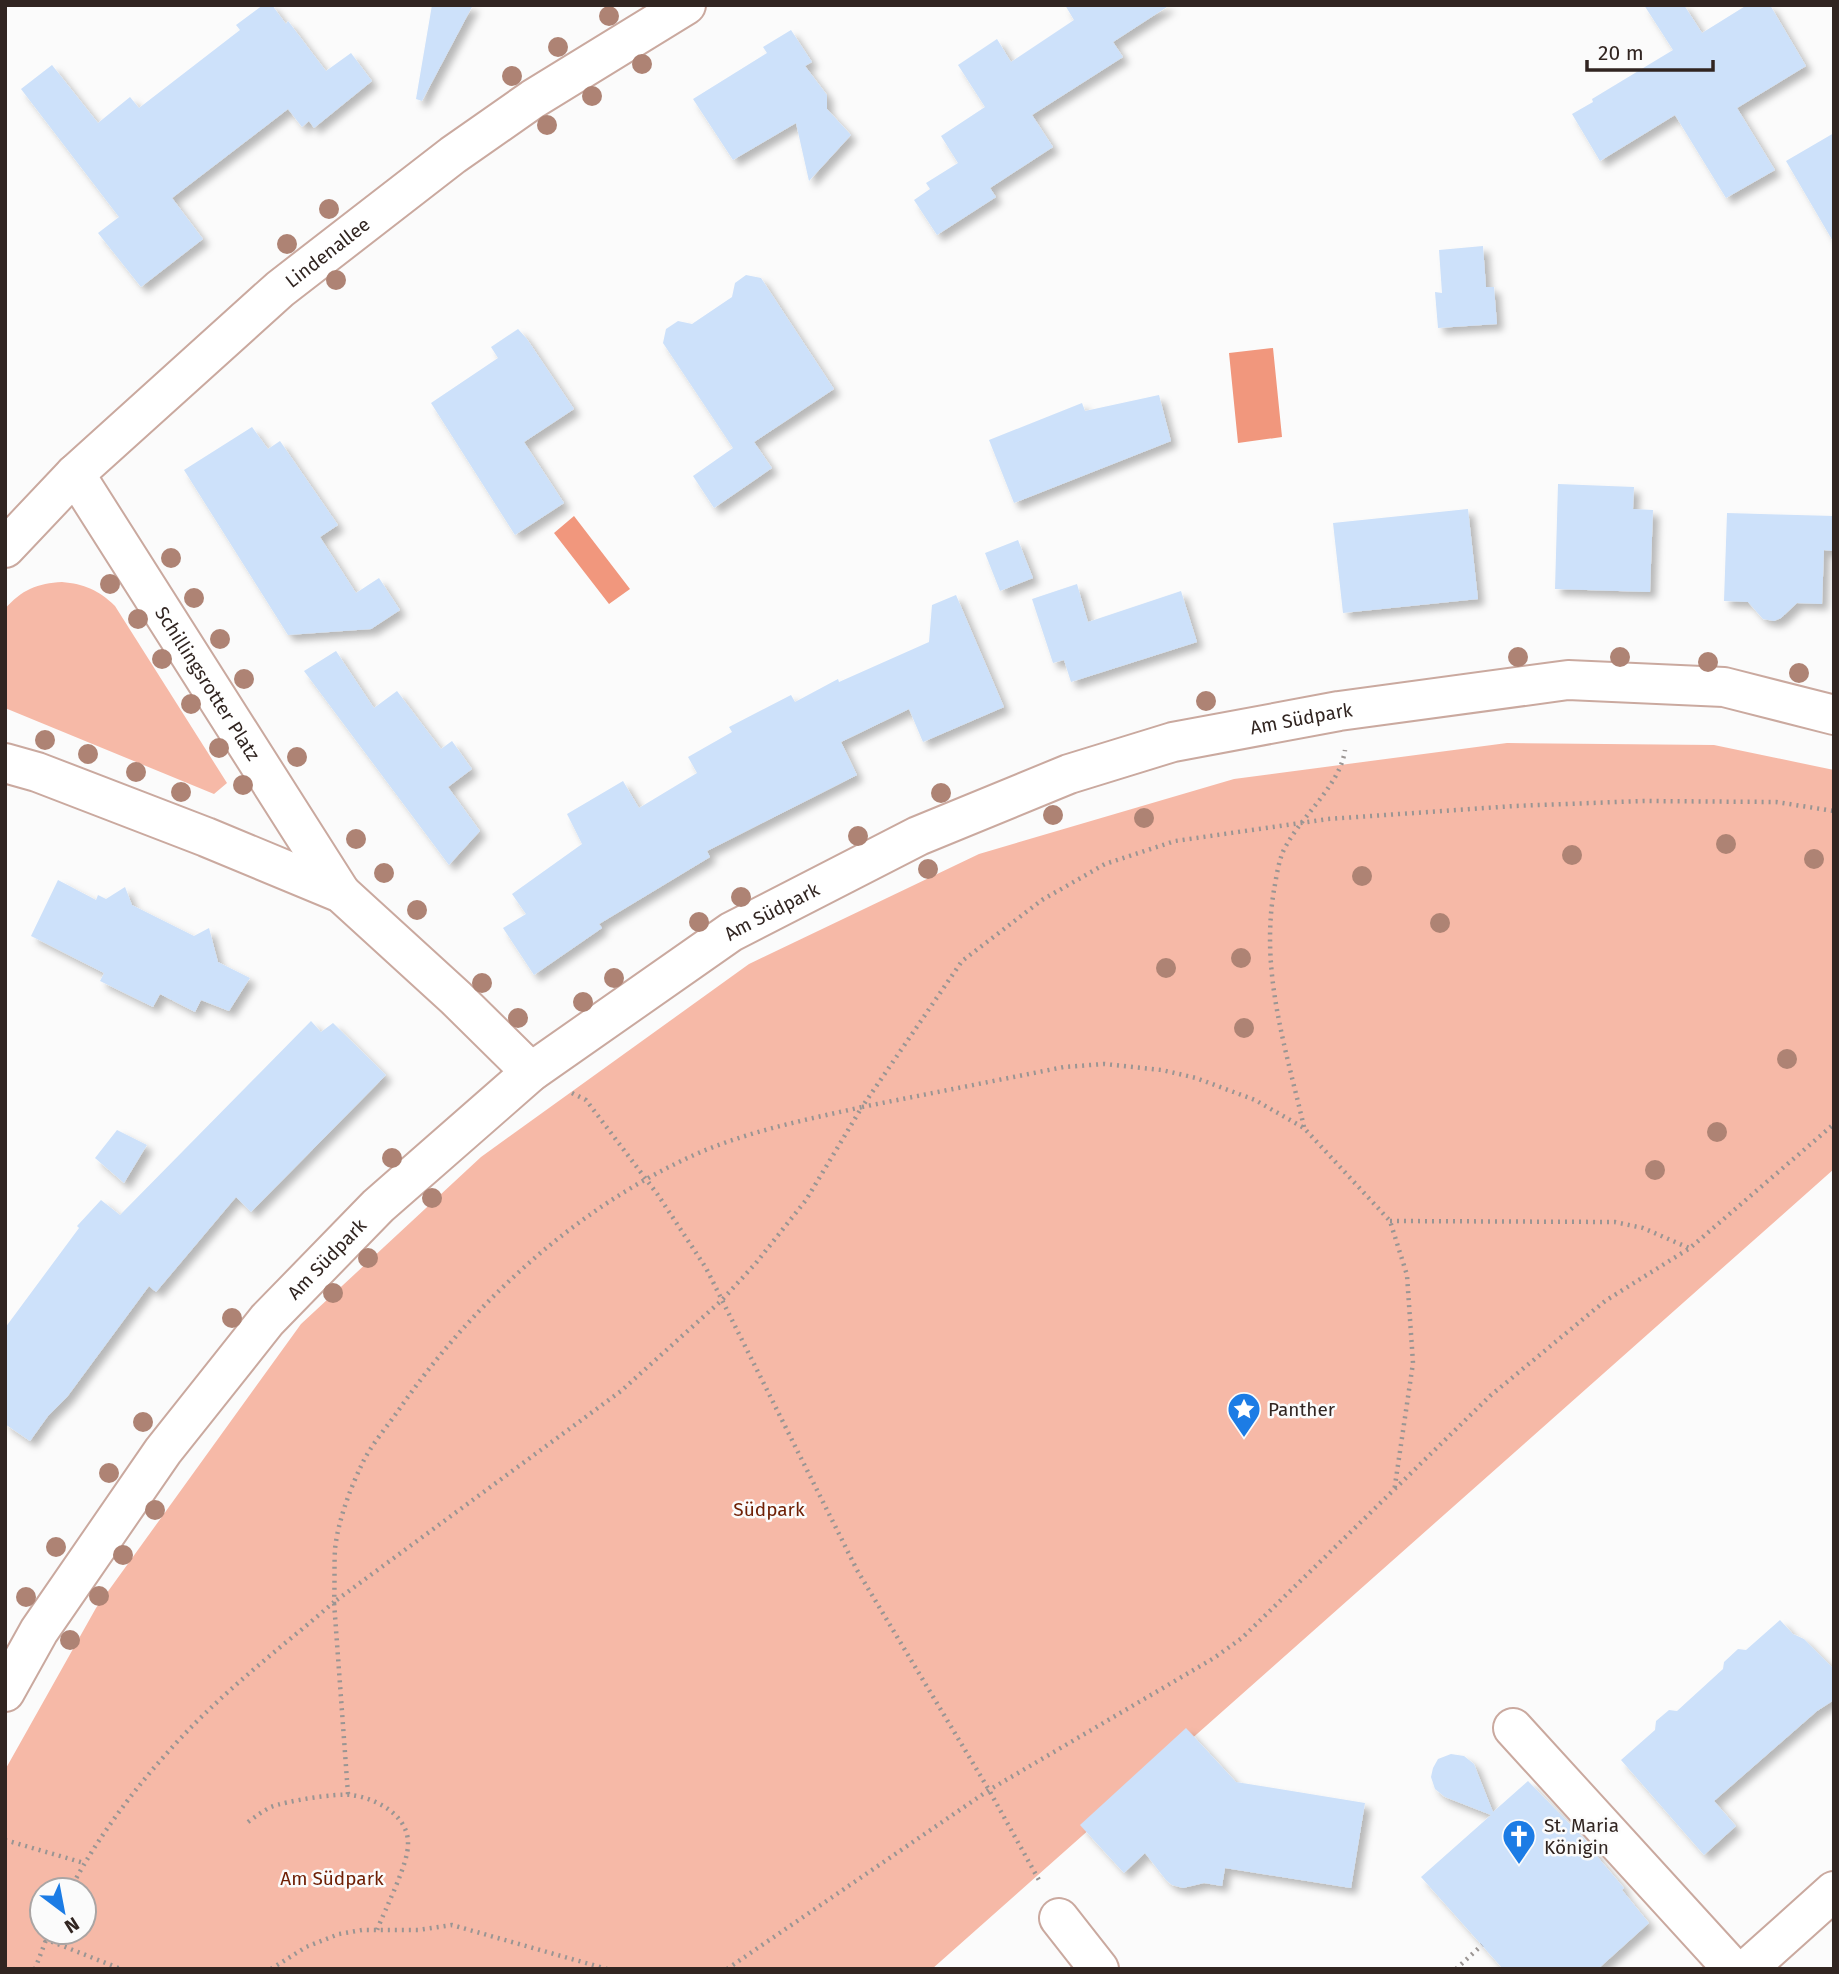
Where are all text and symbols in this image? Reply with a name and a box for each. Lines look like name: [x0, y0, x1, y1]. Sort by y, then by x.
scale bar: [1587, 28, 1713, 72]
text: 20 m: [1598, 40, 1644, 66]
street label: Lindenallee: [281, 213, 375, 293]
street label: Schillingsrotter Platz: [150, 602, 265, 765]
street label: Am Südpark: [1248, 698, 1354, 739]
street label: Am Südpark: [720, 878, 823, 945]
street label: Am Südpark: [283, 1214, 371, 1304]
place icon: Panther: [1225, 1390, 1263, 1439]
place label: Panther: [1268, 1398, 1336, 1421]
park label: Südpark: [733, 1498, 805, 1521]
place label: St. Maria Königin: [1544, 1814, 1619, 1859]
church icon: St. Maria Königin: [1500, 1817, 1538, 1866]
park label: Am Südpark: [280, 1867, 384, 1890]
north arrow: [28, 1876, 98, 1946]
text: N: [60, 1912, 83, 1938]

